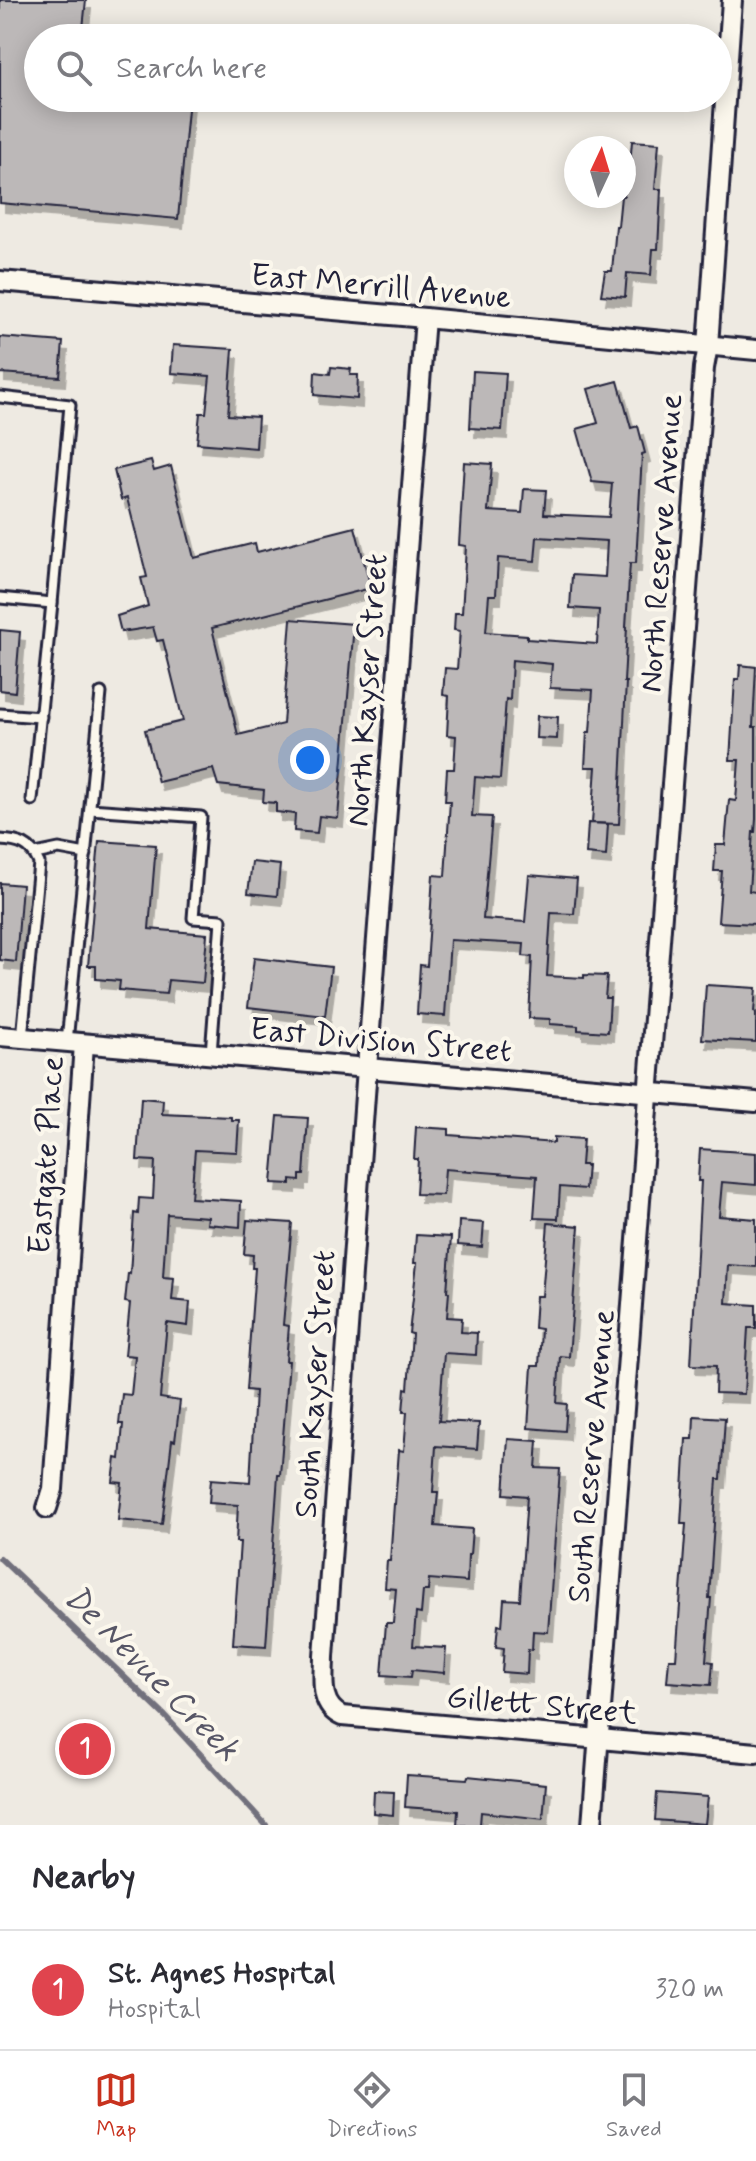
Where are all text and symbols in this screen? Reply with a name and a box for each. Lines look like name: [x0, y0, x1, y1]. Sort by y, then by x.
search box: [24, 24, 732, 112]
icon: search: [52, 46, 96, 90]
text: Search here: [116, 49, 267, 88]
north arrow: [564, 136, 636, 208]
street label: East Merrill Avenue: [249, 255, 513, 319]
street label: North Reserve Avenue: [631, 392, 693, 694]
street label: North Kayser Street: [338, 552, 398, 828]
your location: [290, 740, 330, 780]
street label: East Division Street: [248, 1009, 513, 1073]
street label: Eastgate Place: [19, 1054, 75, 1256]
street label: South Kayser Street: [286, 1249, 346, 1520]
street label: South Reserve Avenue: [558, 1308, 626, 1605]
water label: De Nevue Creek: [53, 1576, 249, 1772]
street label: Gillett Street: [445, 1677, 639, 1735]
pin: 1: [59, 1719, 111, 1779]
text: Nearby: [32, 1855, 136, 1900]
text: St. Agnes Hospital: [108, 1954, 335, 1993]
text: 1: [52, 1973, 64, 2007]
text: 320 m: [655, 1973, 724, 2007]
text: Hospital: [108, 1993, 201, 2027]
tab: Map: [94, 2068, 138, 2144]
tab: Directions: [327, 2068, 417, 2144]
tab: Saved: [606, 2068, 662, 2144]

